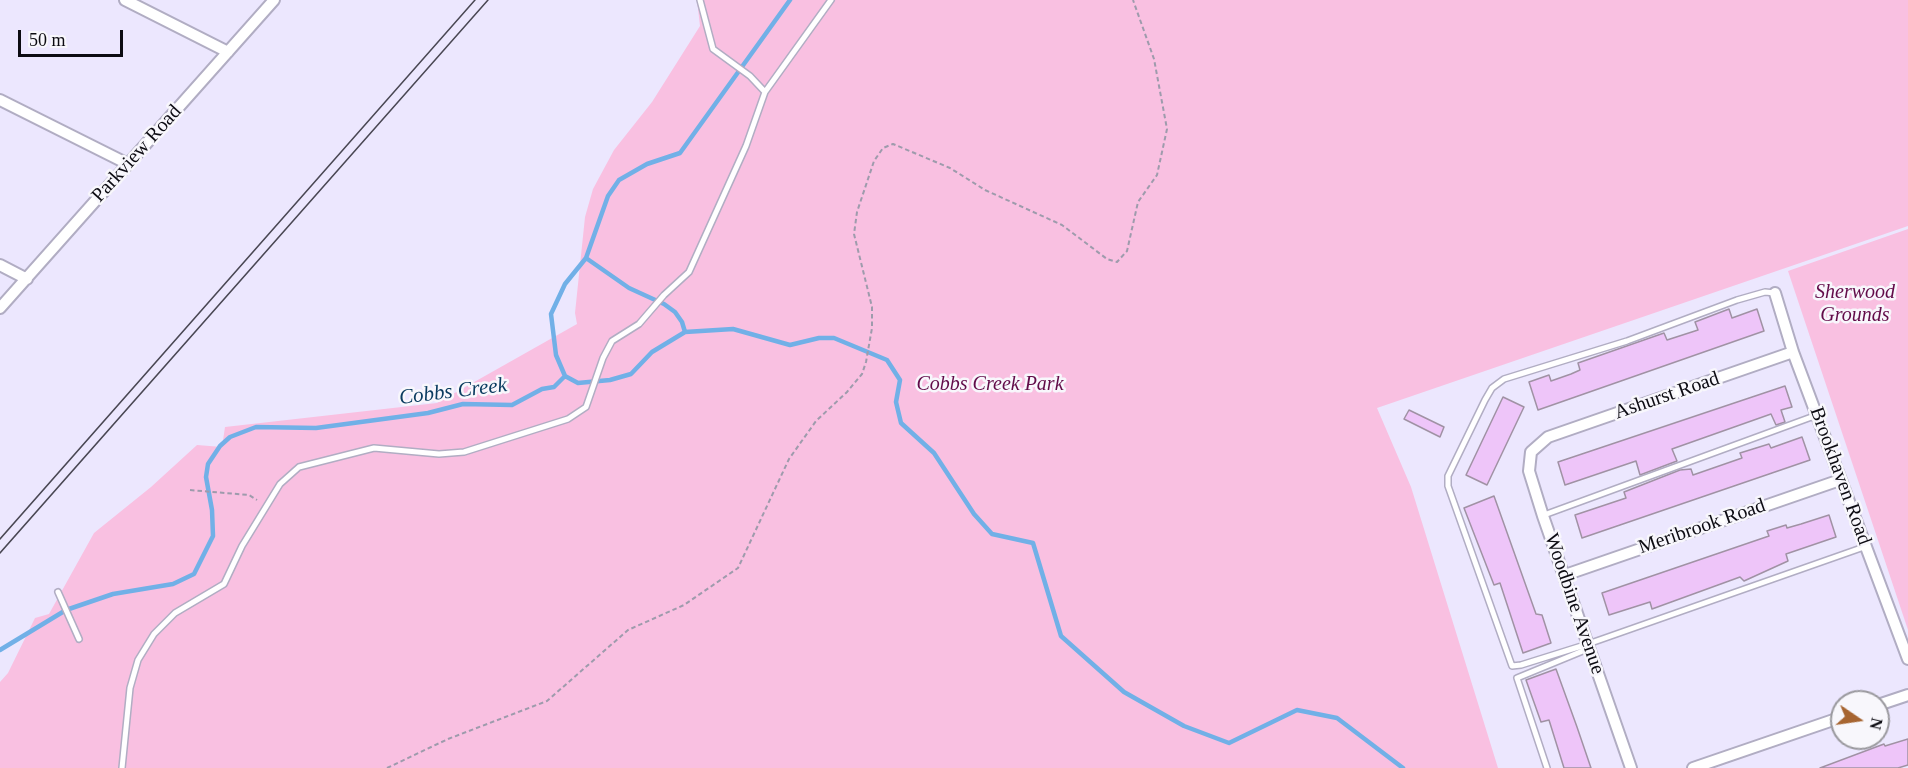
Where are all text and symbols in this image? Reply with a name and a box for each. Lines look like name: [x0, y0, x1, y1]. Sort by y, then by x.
scale bar: [21, 18, 126, 56]
text: 50 m: [29, 30, 66, 50]
street label: Parkview Road: [87, 100, 187, 208]
park label: Sherwood Grounds: [1815, 281, 1895, 328]
street label: Ashurst Road: [1611, 367, 1723, 425]
water label: Cobbs Creek: [398, 373, 508, 411]
park label: Cobbs Creek Park: [916, 373, 1064, 397]
street label: Brookhaven Road: [1804, 404, 1876, 548]
street label: Meribrook Road: [1635, 494, 1769, 560]
street label: Woodbine Avenue: [1539, 530, 1609, 678]
north arrow: [1830, 690, 1890, 750]
text: N: [1866, 716, 1886, 731]

